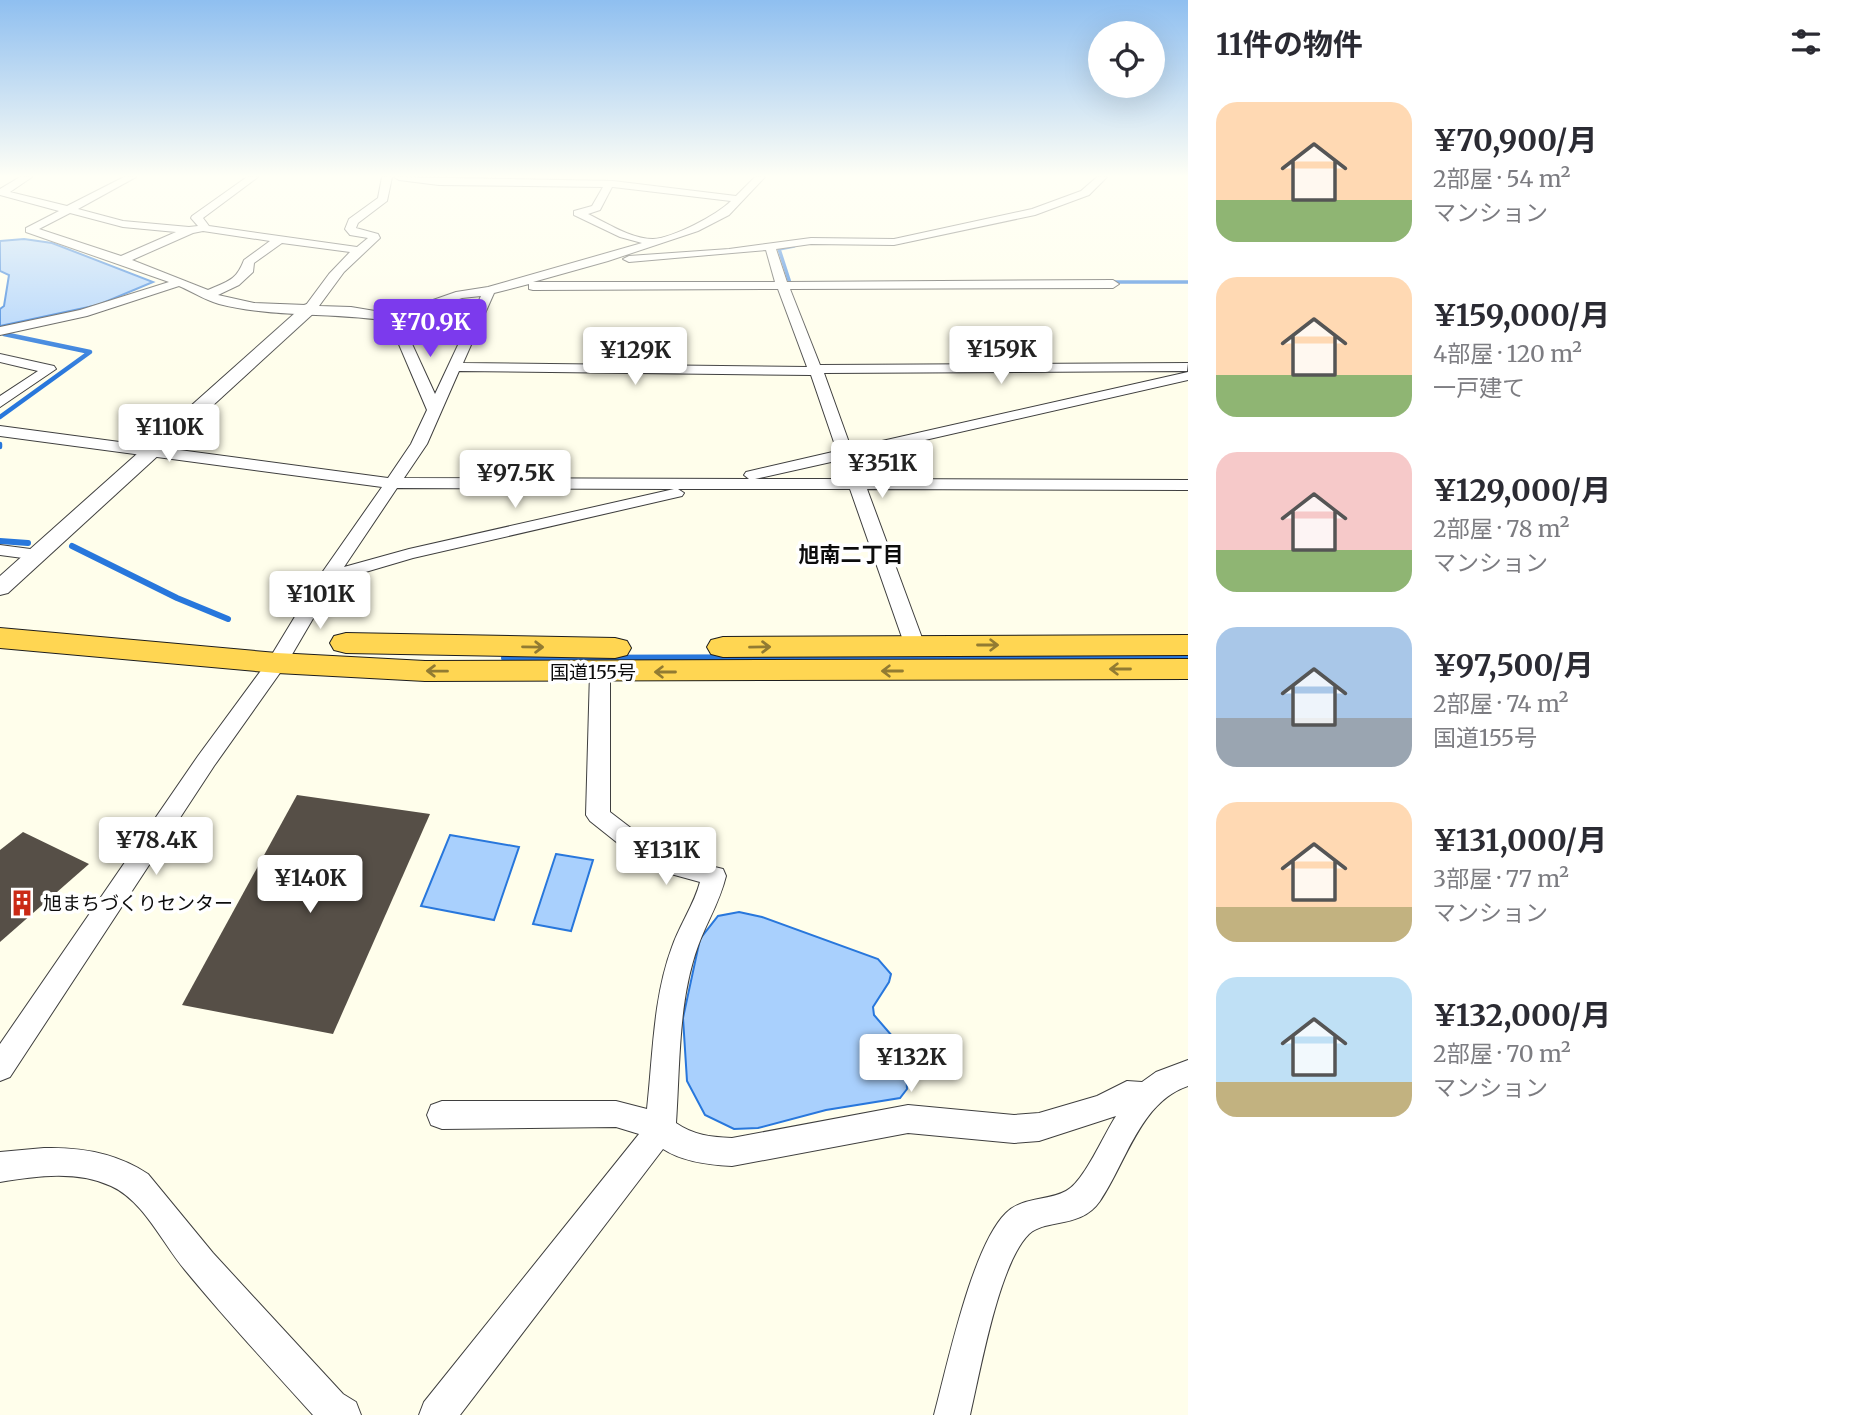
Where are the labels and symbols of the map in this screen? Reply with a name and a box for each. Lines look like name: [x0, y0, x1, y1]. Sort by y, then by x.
pin: ¥70.9K: [373, 300, 487, 359]
pin: ¥159K: [952, 326, 1050, 386]
pin: ¥129K: [586, 328, 684, 387]
pin: ¥110K: [120, 405, 218, 464]
pin: ¥351K: [833, 440, 931, 500]
pin: ¥97.5K: [458, 450, 572, 510]
district label: 旭南二丁目: [799, 541, 904, 568]
pin: ¥101K: [271, 572, 369, 631]
one-way arrow: [976, 638, 999, 652]
one-way arrow: [521, 640, 544, 654]
one-way arrow: [748, 640, 771, 654]
street label: 国道155号: [550, 660, 636, 684]
one-way arrow: [1109, 663, 1132, 676]
one-way arrow: [426, 664, 449, 678]
one-way arrow: [881, 664, 904, 678]
one-way arrow: [654, 665, 677, 679]
pin: ¥78.4K: [99, 818, 213, 877]
pin: ¥131K: [617, 828, 715, 887]
pin: ¥140K: [261, 856, 359, 915]
building icon: 旭まちづくりセンター: [7, 888, 37, 918]
place label: 旭まちづくりセンター: [43, 891, 233, 915]
pin: ¥132K: [862, 1034, 960, 1094]

